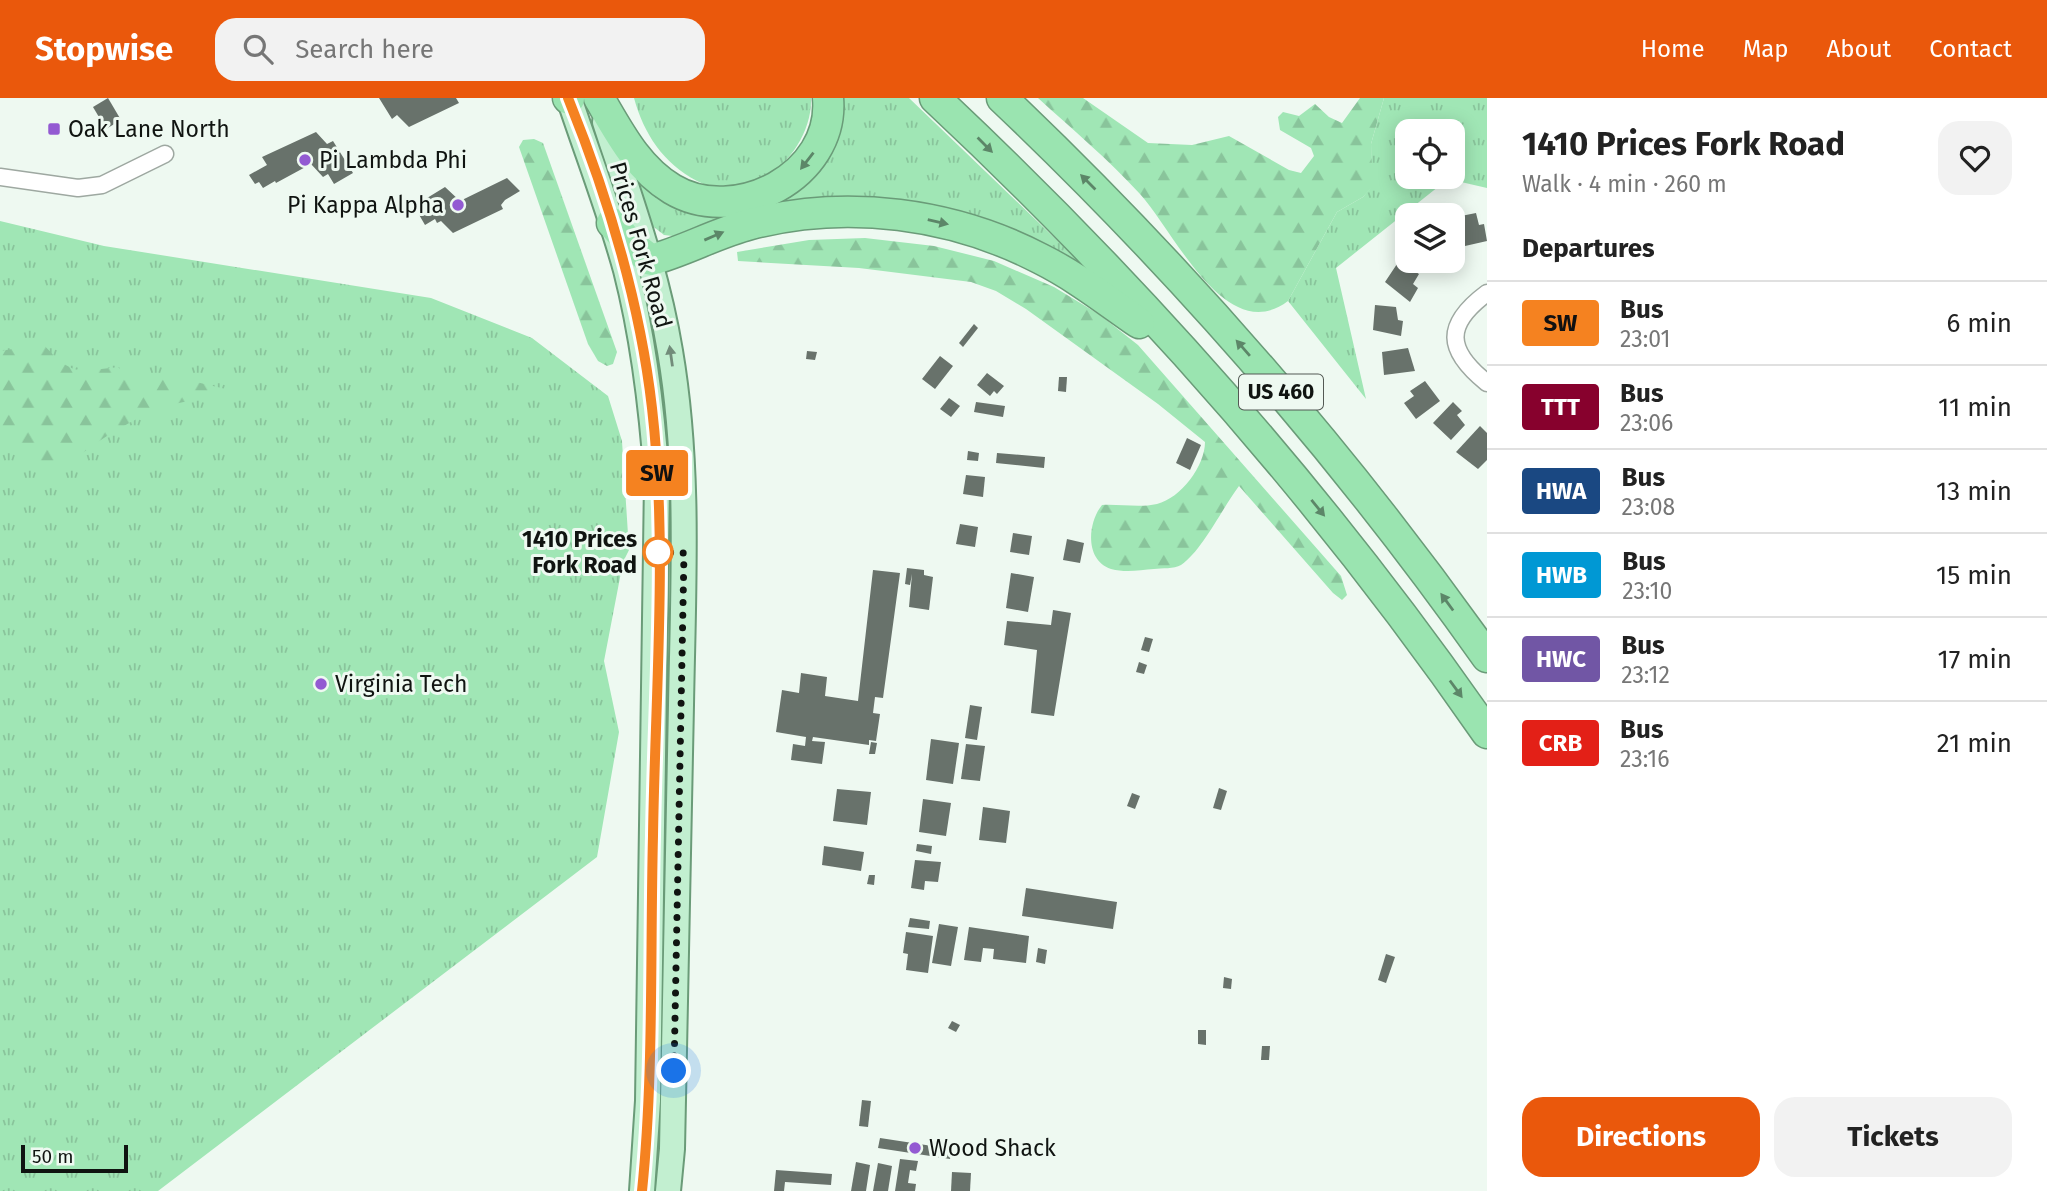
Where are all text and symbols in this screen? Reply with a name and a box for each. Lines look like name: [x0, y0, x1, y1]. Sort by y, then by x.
search box: [215, 18, 705, 81]
text: Stopwise: [35, 29, 173, 69]
icon: search: [239, 30, 277, 68]
text: Search here: [295, 34, 434, 65]
text: Home: [1641, 35, 1705, 63]
text: Map: [1743, 35, 1789, 63]
text: About: [1827, 35, 1891, 63]
text: Contact: [1929, 35, 2012, 63]
place label: Oak Lane North: [68, 115, 230, 143]
map controls: [1395, 119, 1465, 273]
button: locate: [1395, 119, 1465, 189]
marker: Oak Lane North: [46, 121, 62, 137]
button: heart: [1938, 121, 2012, 195]
text: 1410 Prices Fork Road: [1522, 124, 1845, 164]
one-way arrow: [976, 136, 993, 152]
place label: Pi Lambda Phi: [319, 146, 467, 174]
marker: Pi Lambda Phi: [297, 152, 313, 168]
one-way arrow: [800, 152, 815, 170]
street label: Prices Fork Road: [604, 159, 678, 331]
text: Walk · 4 min · 260 m: [1522, 170, 1727, 198]
one-way arrow: [1080, 173, 1097, 190]
place label: Pi Kappa Alpha: [287, 191, 444, 219]
marker: Pi Kappa Alpha: [450, 197, 466, 213]
button: layers: [1395, 203, 1465, 273]
one-way arrow: [927, 217, 949, 228]
one-way arrow: [704, 230, 724, 242]
text: Departures: [1522, 233, 1655, 264]
text: Bus: [1620, 294, 1663, 325]
text: 6 min: [1946, 308, 2012, 339]
text: SW: [1544, 309, 1577, 337]
text: 23:01: [1620, 325, 1671, 353]
one-way arrow: [1235, 339, 1251, 357]
one-way arrow: [665, 345, 676, 367]
road number: US 460: [1239, 374, 1323, 410]
text: Bus: [1620, 378, 1663, 409]
text: 11 min: [1938, 392, 2012, 423]
text: TTT: [1541, 393, 1580, 421]
text: 23:06: [1620, 409, 1673, 437]
line badge: SW: [626, 450, 688, 496]
text: SW: [640, 459, 674, 487]
text: Bus: [1621, 462, 1665, 493]
text: 13 min: [1936, 476, 2012, 507]
text: HWA: [1536, 477, 1586, 505]
text: 23:08: [1621, 493, 1675, 521]
one-way arrow: [1311, 499, 1325, 517]
place label: 1410 Prices Fork Road: [522, 525, 637, 579]
marker: 1410 Prices Fork Road: [643, 537, 673, 567]
text: Bus: [1622, 546, 1666, 577]
text: 15 min: [1936, 560, 2012, 591]
text: HWB: [1536, 561, 1587, 589]
text: 23:10: [1622, 577, 1672, 605]
one-way arrow: [1440, 593, 1454, 611]
text: Bus: [1621, 630, 1665, 661]
text: 17 min: [1937, 644, 2012, 675]
text: HWC: [1536, 645, 1586, 673]
text: 23:12: [1621, 661, 1670, 689]
place label: Virginia Tech: [335, 670, 467, 698]
marker: Virginia Tech: [313, 676, 329, 692]
one-way arrow: [1449, 680, 1463, 698]
text: Bus: [1620, 714, 1663, 745]
text: 21 min: [1937, 728, 2012, 759]
text: CRB: [1539, 729, 1582, 757]
text: 23:16: [1620, 745, 1670, 773]
your location: [656, 1053, 691, 1088]
button: Directions: [1522, 1097, 1760, 1177]
button: Tickets: [1774, 1097, 2012, 1177]
place label: Wood Shack: [929, 1134, 1056, 1162]
marker: Wood Shack: [907, 1140, 923, 1156]
scale bar: [21, 1142, 128, 1174]
text: 50 m: [32, 1145, 73, 1168]

